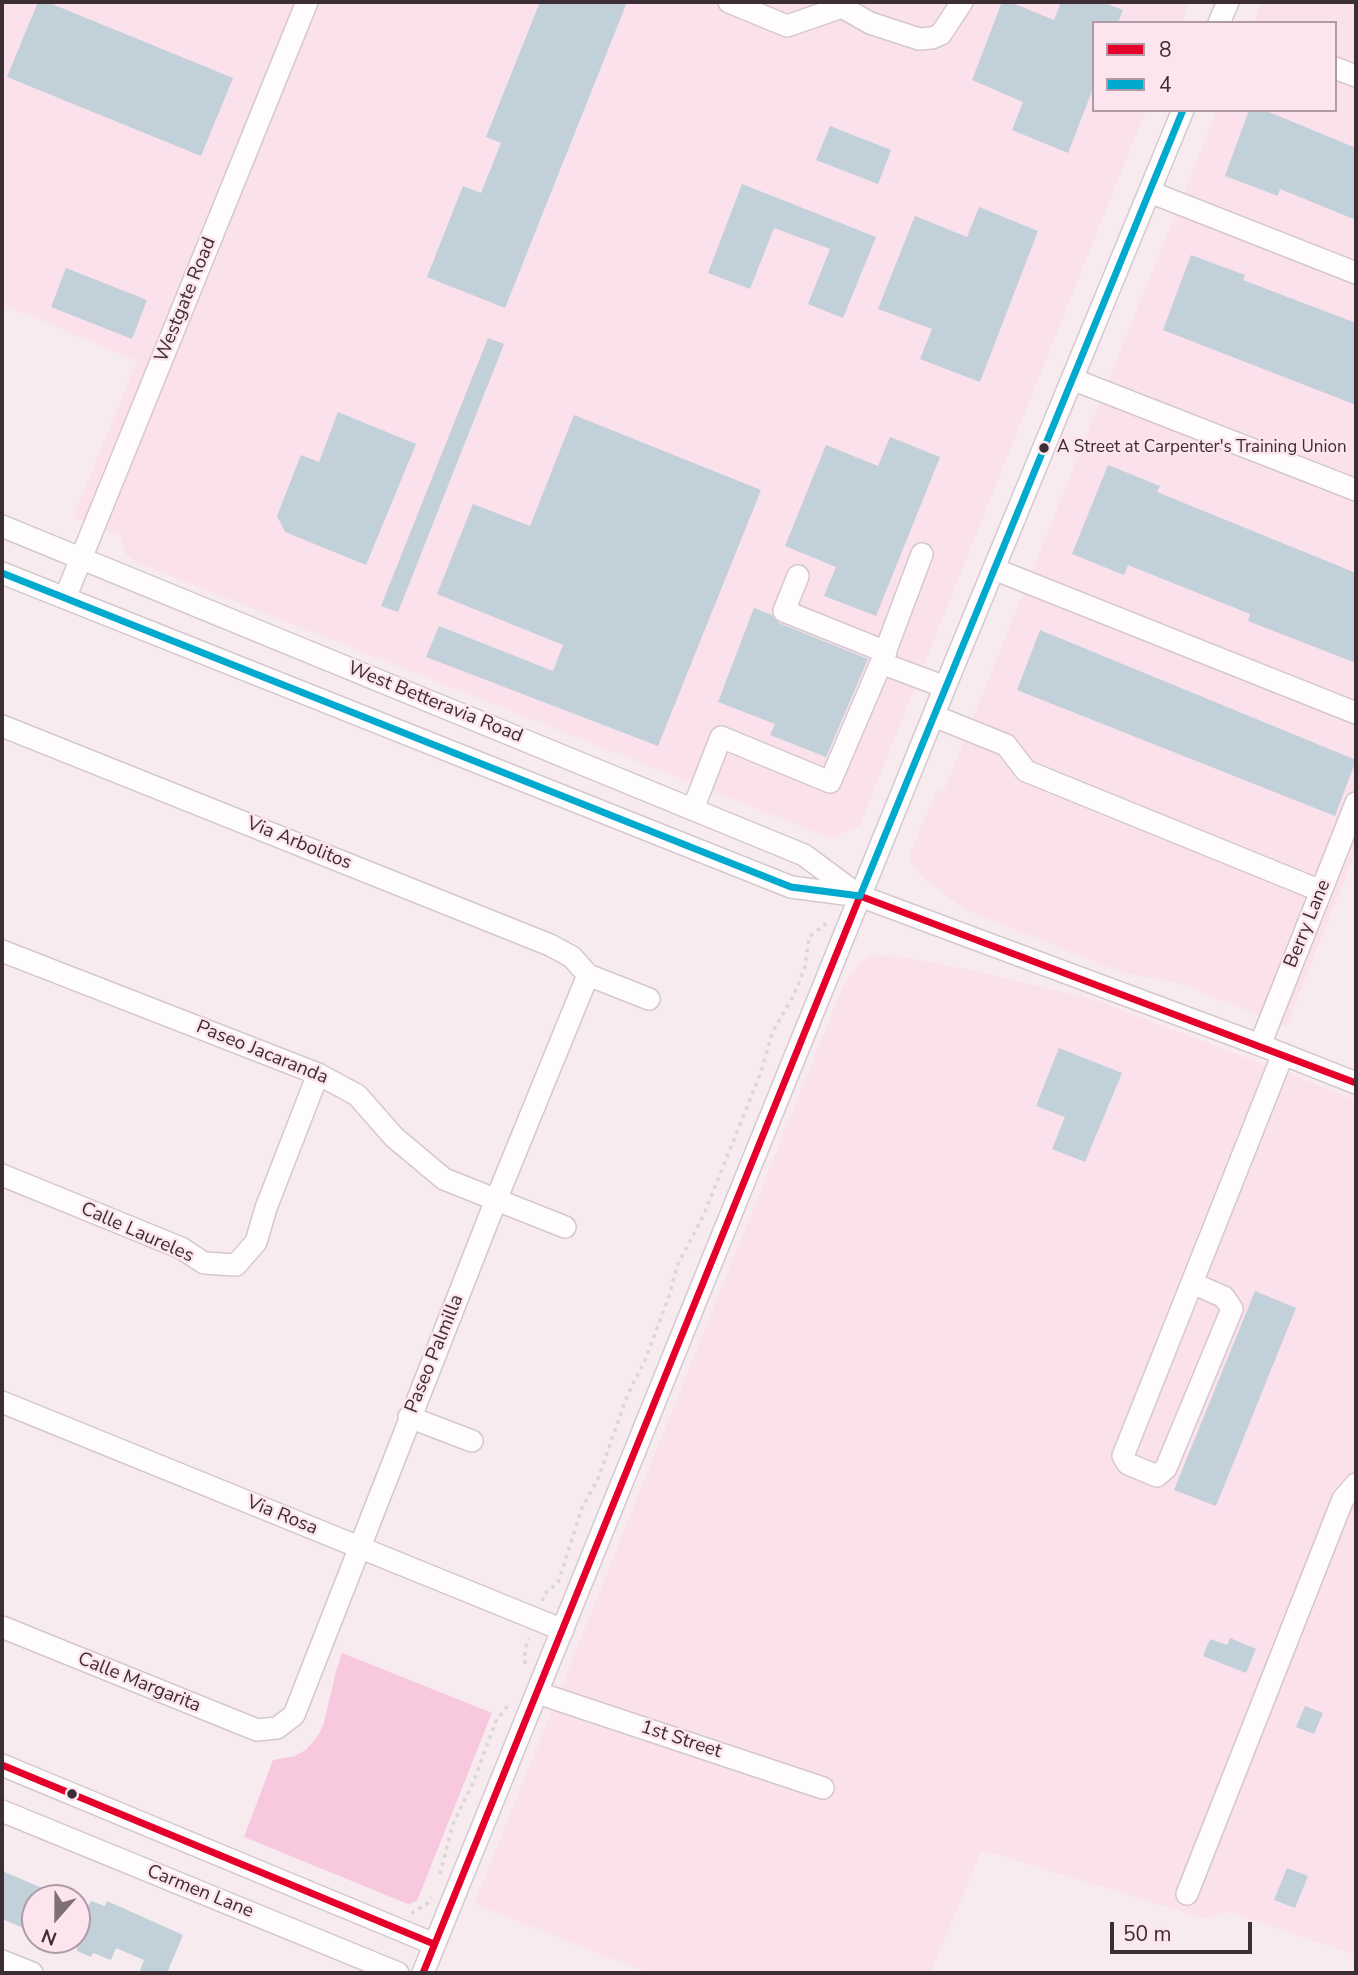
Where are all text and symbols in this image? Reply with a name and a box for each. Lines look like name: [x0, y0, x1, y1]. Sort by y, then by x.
legend: [1092, 21, 1337, 112]
text: 8: [1159, 36, 1172, 64]
text: 4: [1159, 71, 1172, 99]
street label: Westgate Road: [151, 234, 221, 366]
place label: A Street at Carpenter's Training Union: [1057, 438, 1347, 458]
marker: A Street at Carpenter's Training Union: [1037, 441, 1051, 455]
street label: West Betteravia Road: [344, 657, 526, 749]
street label: Via Arbolitos: [243, 813, 355, 875]
street label: Berry Lane: [1280, 877, 1336, 971]
street label: Paseo Jacaranda: [193, 1016, 331, 1090]
street label: Calle Laureles: [77, 1198, 197, 1268]
street label: Paseo Palmilla: [401, 1292, 469, 1416]
street label: Via Rosa: [243, 1491, 321, 1541]
street label: Calle Margarita: [74, 1648, 204, 1718]
street label: 1st Street: [638, 1716, 724, 1764]
unlabelled marker: [65, 1787, 79, 1801]
street label: Carmen Lane: [143, 1860, 257, 1924]
north arrow: [21, 1884, 91, 1954]
scale bar: [1113, 1909, 1255, 1953]
text: 50 m: [1123, 1920, 1172, 1948]
text: N: [38, 1922, 60, 1951]

